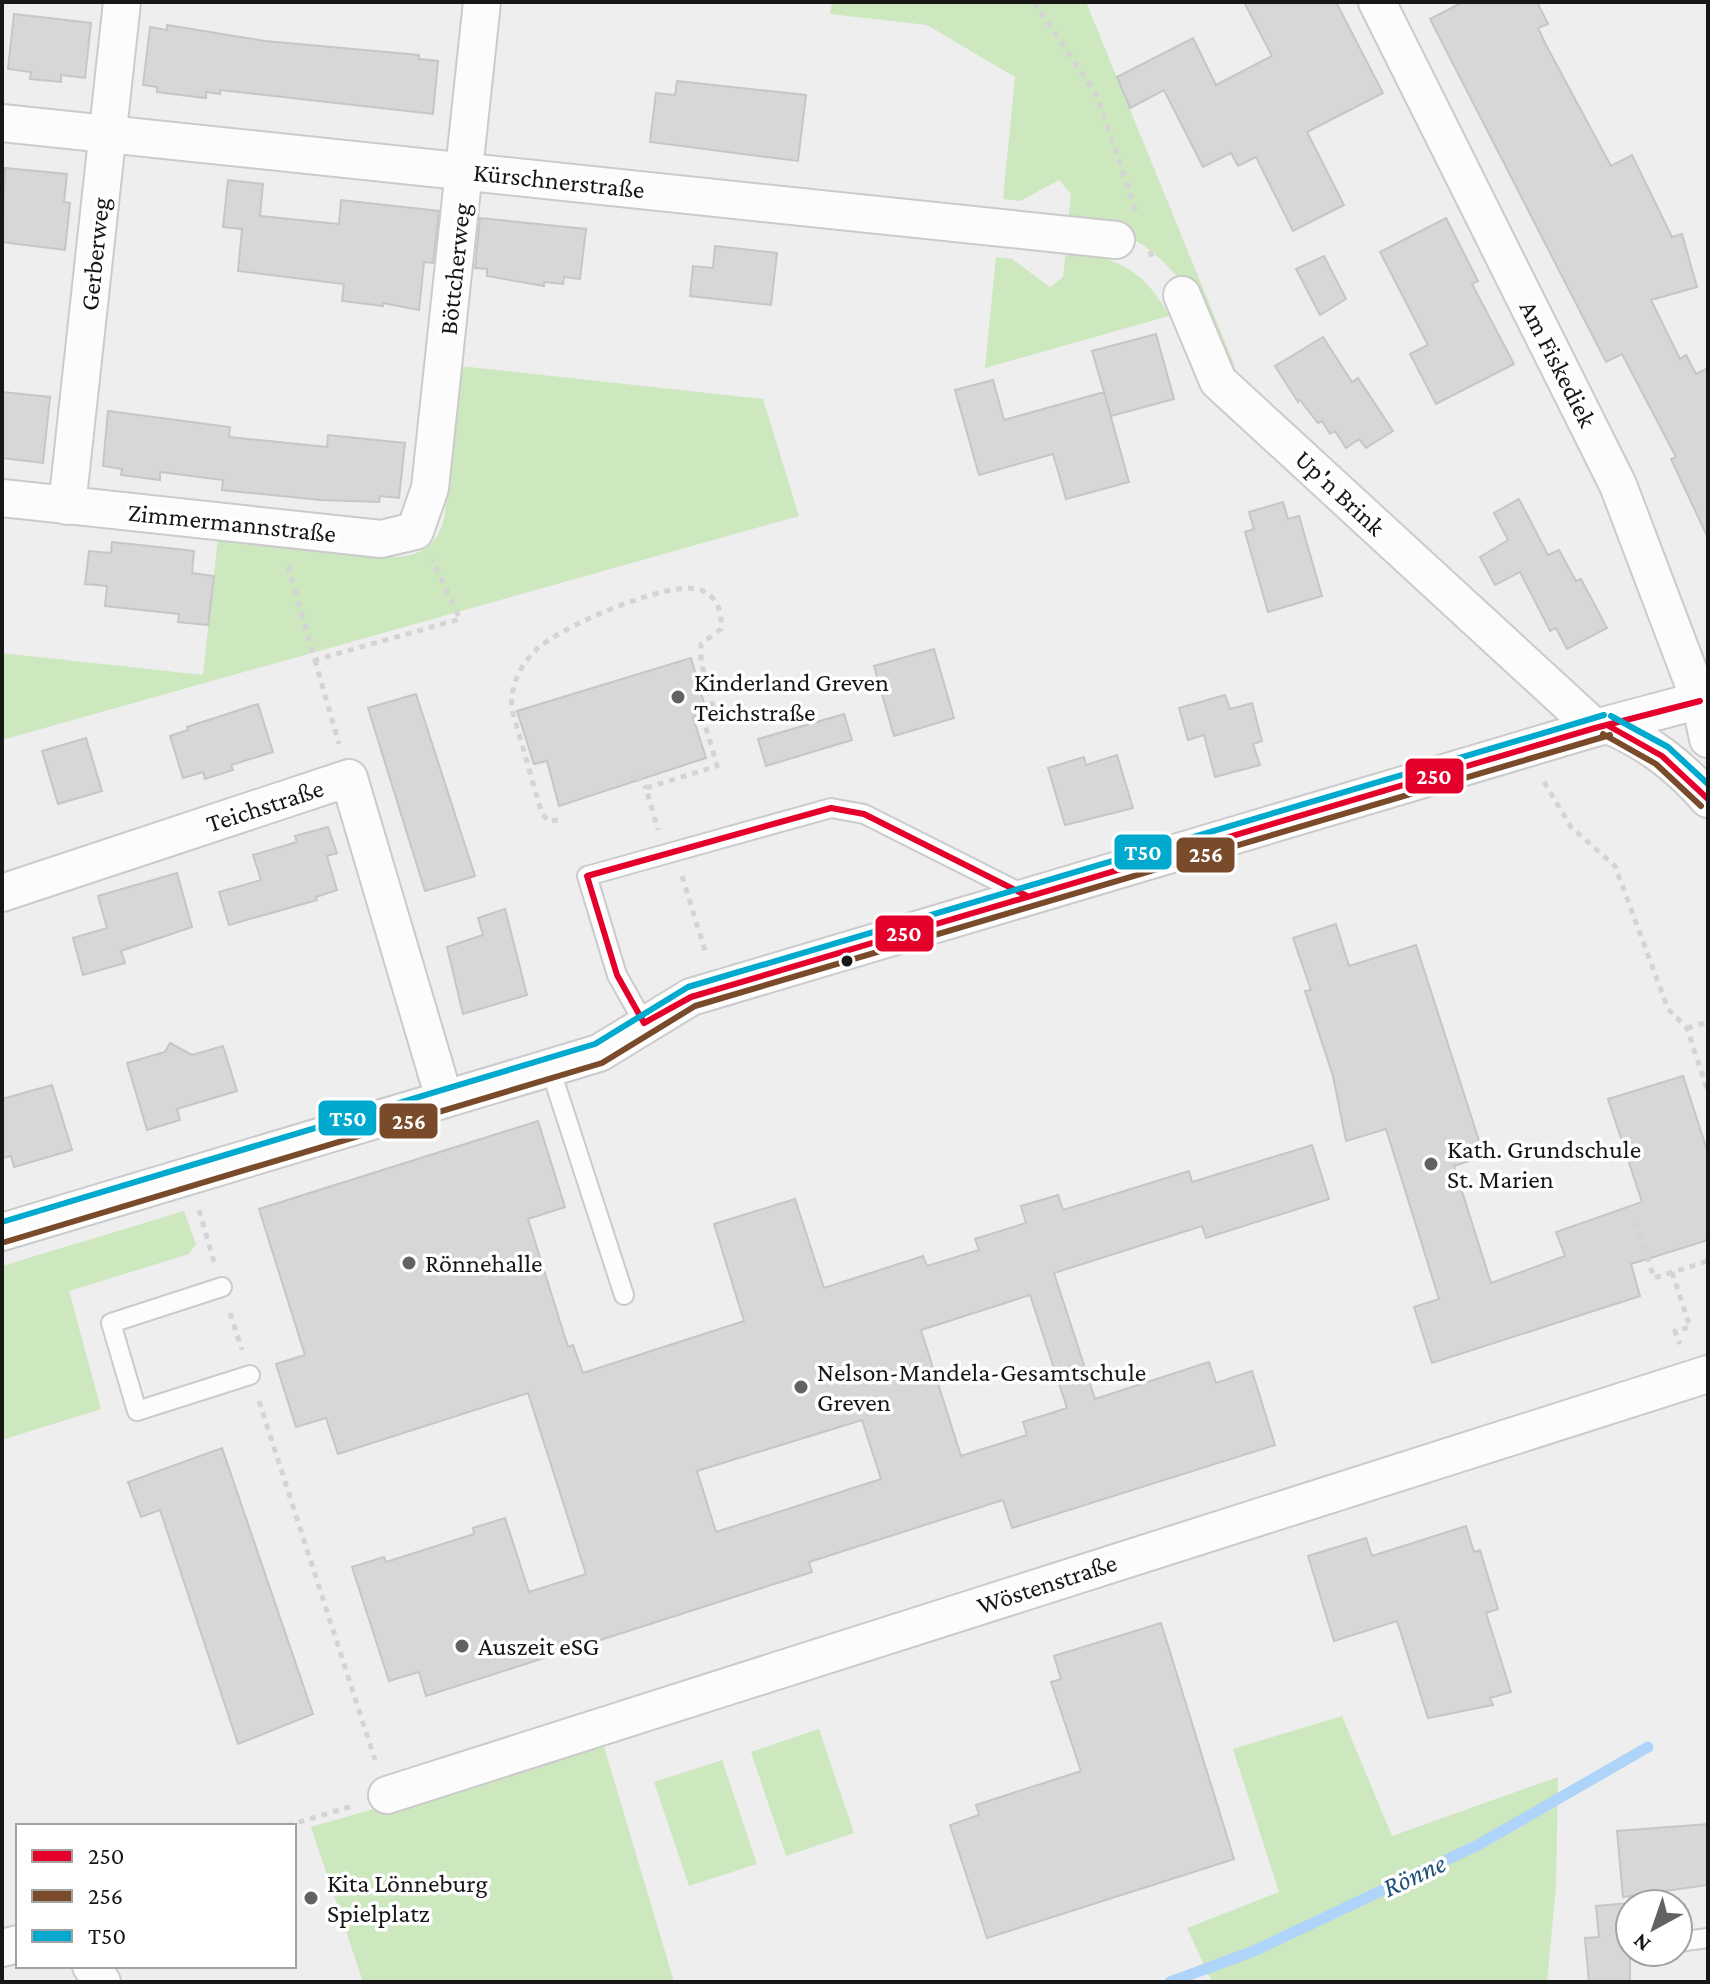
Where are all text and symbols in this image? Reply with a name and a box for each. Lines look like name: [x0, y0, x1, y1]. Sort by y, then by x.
street label: Kürschnerstraße: [472, 158, 646, 204]
street label: Gerberweg: [75, 195, 115, 312]
street label: Böttcherweg: [434, 201, 476, 336]
street label: Am Fiskediek: [1514, 296, 1603, 433]
street label: Up'n Brink: [1289, 444, 1391, 542]
street label: Zimmermannstraße: [126, 498, 338, 548]
place label: Kinderland Greven Teichstraße: [694, 668, 889, 727]
marker: Kinderland Greven Teichstraße: [669, 688, 687, 706]
line badge: 250: [1404, 757, 1465, 795]
text: 250: [1416, 764, 1452, 789]
street label: Teichstraße: [203, 773, 327, 839]
line badge: T50: [1113, 833, 1173, 871]
line badge: 256: [1175, 836, 1236, 874]
text: T50: [1124, 840, 1162, 865]
text: 256: [1189, 842, 1223, 867]
line badge: 250: [874, 914, 935, 953]
text: 250: [886, 921, 922, 946]
unlabelled marker: [839, 953, 855, 969]
line badge: T50: [317, 1099, 378, 1137]
line badge: 256: [378, 1102, 439, 1140]
text: T50: [329, 1106, 367, 1131]
text: 256: [392, 1109, 426, 1134]
place label: Kath. Grundschule St. Marien: [1447, 1135, 1641, 1194]
marker: Kath. Grundschule St. Marien: [1422, 1155, 1440, 1173]
place label: Rönnehalle: [425, 1249, 542, 1278]
marker: Rönnehalle: [400, 1254, 418, 1272]
place label: Nelson-Mandela-Gesamtschule Greven: [817, 1358, 1146, 1417]
marker: Nelson-Mandela-Gesamtschule Greven: [792, 1378, 810, 1396]
street label: Wöstenstraße: [973, 1548, 1121, 1620]
place label: Auszeit eSG: [478, 1632, 599, 1661]
marker: Auszeit eSG: [453, 1637, 471, 1655]
legend: [16, 1824, 296, 1968]
text: 250: [88, 1842, 124, 1869]
water label: Rönne: [1378, 1847, 1451, 1903]
place label: Kita Lönneburg Spielplatz: [327, 1869, 488, 1928]
text: 256: [88, 1882, 123, 1909]
north arrow: [1614, 1888, 1694, 1968]
marker: Kita Lönneburg Spielplatz: [302, 1889, 320, 1907]
text: T50: [88, 1922, 126, 1949]
text: N: [1628, 1929, 1655, 1957]

